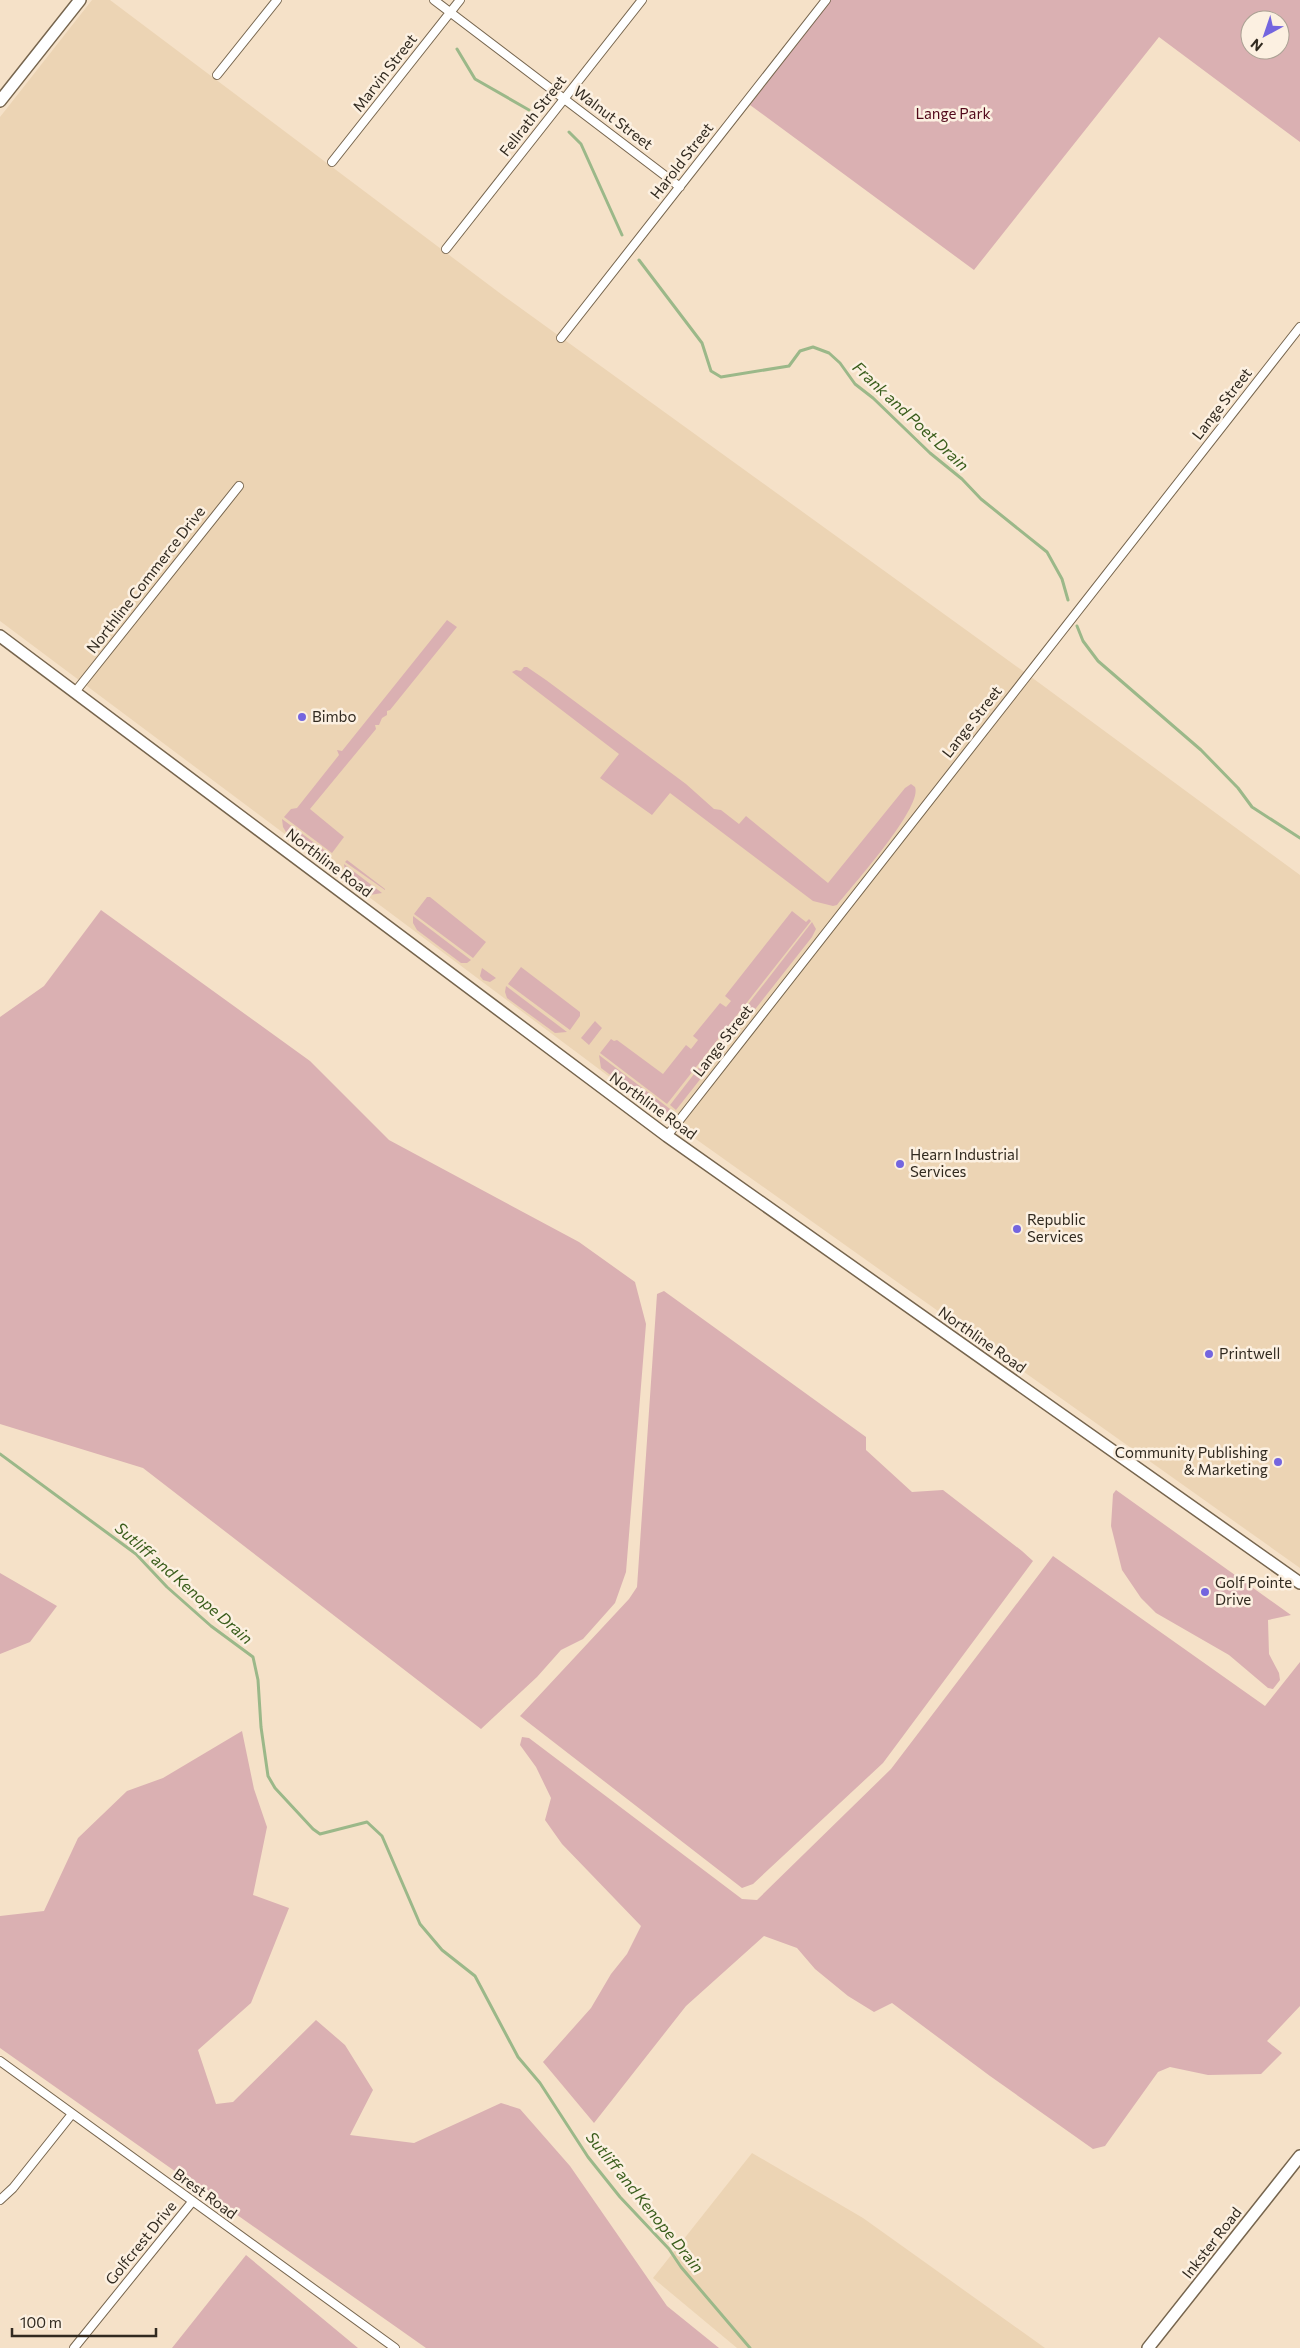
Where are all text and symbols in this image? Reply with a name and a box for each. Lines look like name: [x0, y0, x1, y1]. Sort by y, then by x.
north arrow: [1240, 10, 1290, 60]
street label: Marvin Street: [348, 30, 420, 115]
text: N: [1247, 35, 1266, 55]
street label: Fellrath Street: [495, 71, 569, 159]
street label: Walnut Street: [570, 82, 657, 153]
park label: Lange Park: [915, 104, 991, 122]
street label: Harold Street: [646, 119, 716, 202]
water label: Frank and Poet Drain: [850, 357, 973, 474]
street label: Lange Street: [1188, 364, 1255, 443]
street label: Northline Commerce Drive: [82, 502, 208, 656]
street label: Lange Street: [938, 682, 1005, 761]
place label: Bimbo: [312, 707, 356, 725]
marker: Bimbo: [296, 711, 308, 723]
street label: Northline Road: [283, 824, 376, 900]
street label: Lange Street: [689, 1001, 756, 1080]
street label: Northline Road: [607, 1068, 701, 1143]
place label: Hearn Industrial Services: [910, 1145, 1019, 1180]
marker: Hearn Industrial Services: [894, 1158, 906, 1170]
place label: Republic Services: [1027, 1210, 1086, 1245]
marker: Republic Services: [1011, 1223, 1023, 1235]
street label: Northline Road: [935, 1302, 1030, 1376]
place label: Printwell: [1219, 1344, 1280, 1362]
marker: Printwell: [1203, 1348, 1215, 1360]
place label: Community Publishing & Marketing: [1115, 1443, 1268, 1478]
marker: Community Publishing & Marketing: [1272, 1456, 1284, 1468]
water label: Sutliff and Kenope Drain: [112, 1518, 257, 1648]
place label: Golf Pointe Drive: [1215, 1573, 1292, 1608]
marker: Golf Pointe Drive: [1199, 1586, 1211, 1598]
water label: Sutliff and Kenope Drain: [583, 2127, 708, 2276]
street label: Brest Road: [170, 2164, 241, 2222]
street label: Golfcrest Drive: [101, 2197, 180, 2288]
street label: Inkster Road: [1178, 2203, 1245, 2282]
scale bar: [12, 2306, 156, 2338]
text: 100 m: [20, 2313, 62, 2331]

